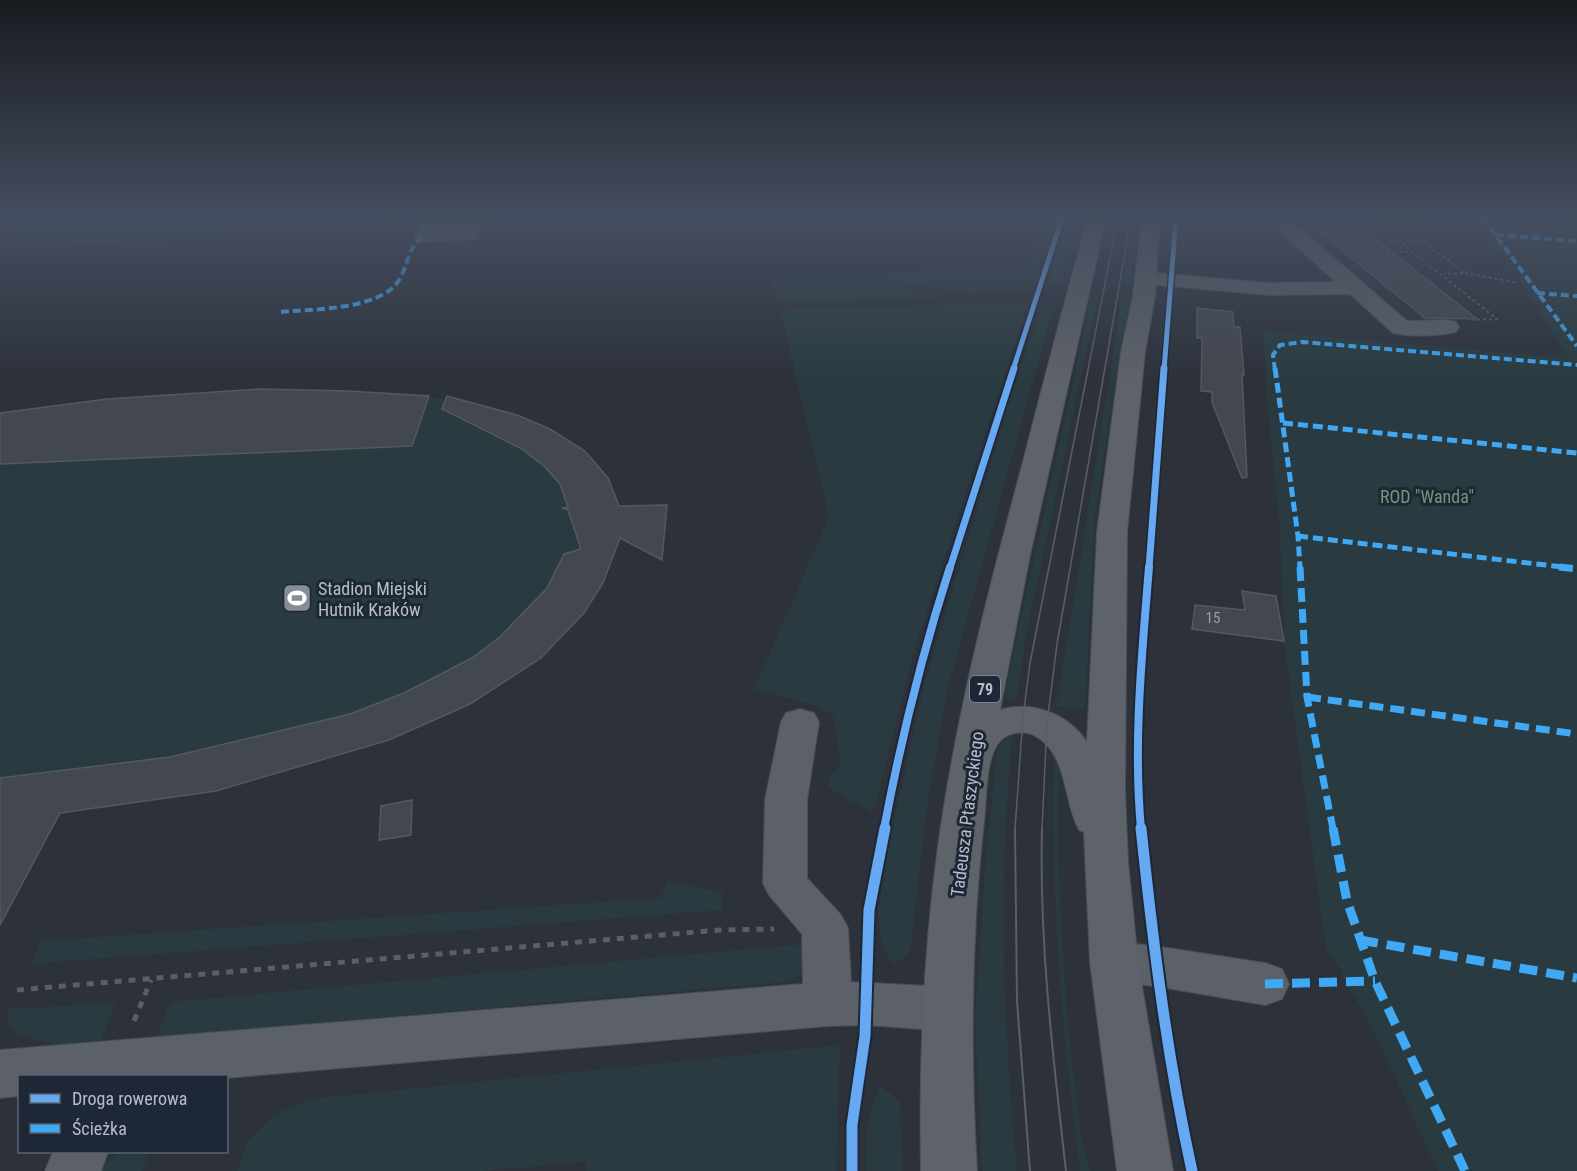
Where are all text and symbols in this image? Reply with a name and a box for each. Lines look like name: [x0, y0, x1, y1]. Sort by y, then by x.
park label: ROD "Wanda": [1380, 486, 1474, 507]
place label: Stadion Miejski Hutnik Kraków: [318, 578, 427, 620]
sports icon: Stadion Miejski Hutnik Kraków: [281, 582, 313, 614]
house number: 15: [1206, 609, 1220, 627]
road number: 79: [970, 676, 1000, 702]
street label: Tadeusza Ptaszyckiego: [946, 730, 988, 898]
legend: [18, 1075, 228, 1153]
text: Droga rowerowa: [72, 1088, 187, 1109]
text: Ścieżka: [72, 1118, 127, 1139]

